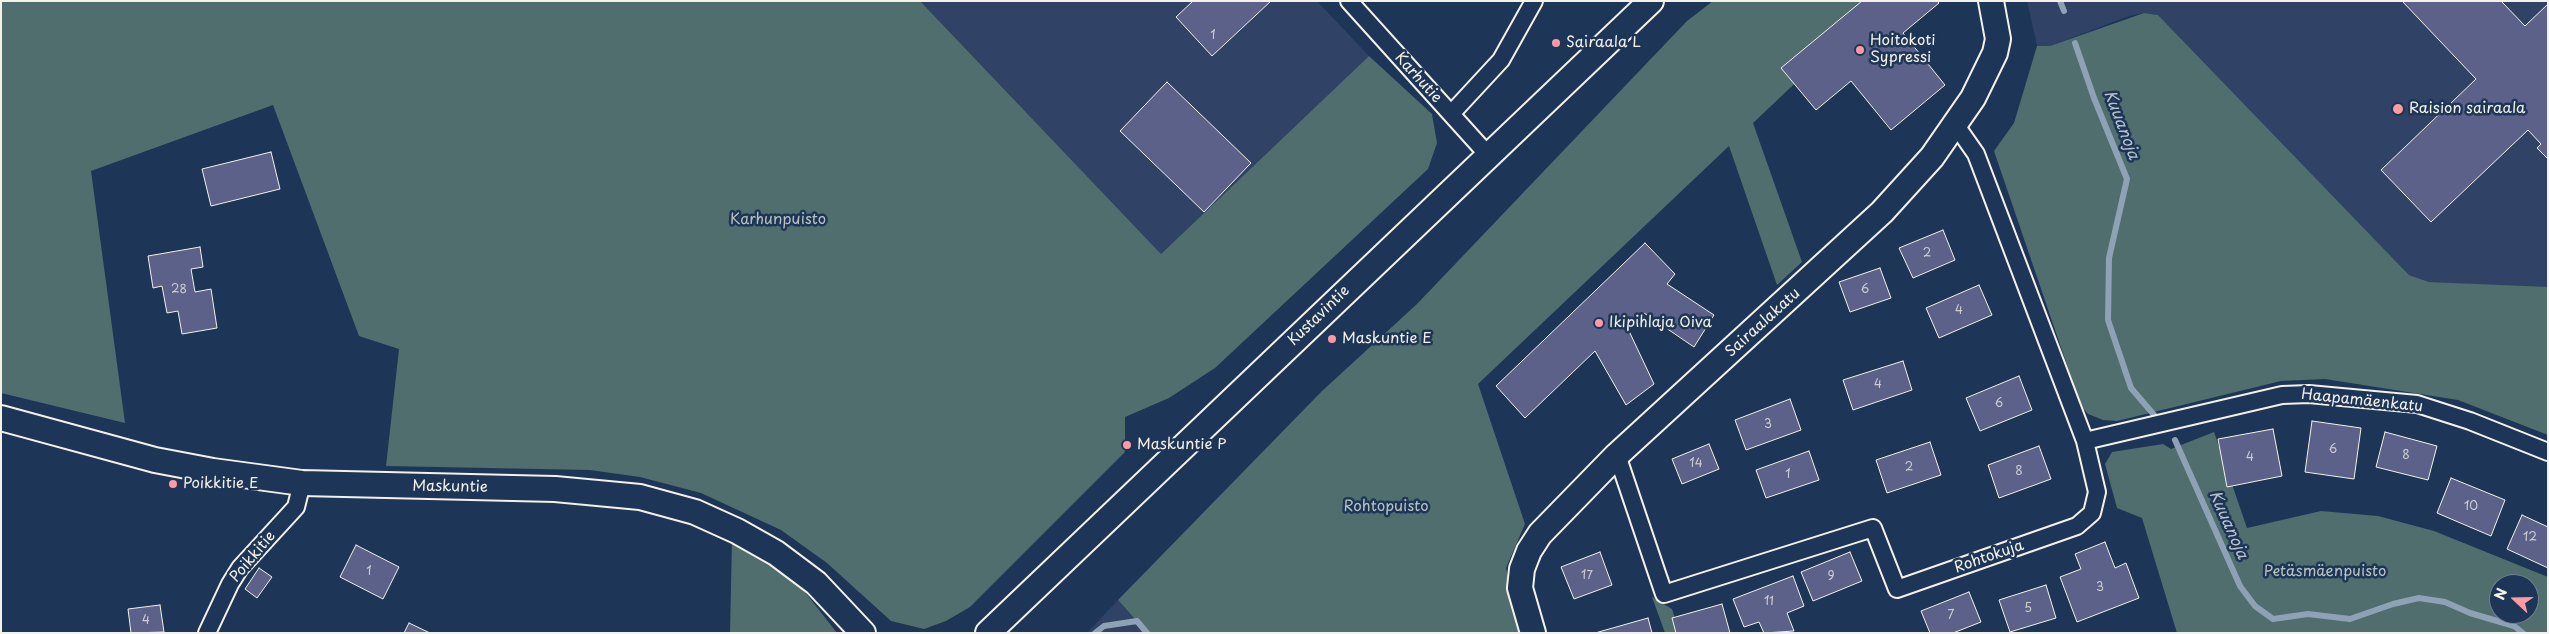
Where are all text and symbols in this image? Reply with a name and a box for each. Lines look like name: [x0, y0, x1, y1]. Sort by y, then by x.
house number: 1: [1210, 29, 1216, 43]
place label: Hoitokoti Sypressi: [1870, 32, 1936, 67]
place label: Sairaala L: [1566, 34, 1641, 52]
marker: Sairaala L: [1550, 37, 1562, 49]
marker: Hoitokoti Sypressi: [1854, 44, 1866, 56]
street label: Karhutie: [1391, 49, 1445, 107]
water label: Kuuanoja: [2099, 88, 2143, 162]
place label: Raision sairaala: [2409, 100, 2525, 118]
marker: Raision sairaala: [2391, 102, 2405, 116]
park label: Karhunpuisto: [730, 211, 826, 229]
house number: 2: [1923, 247, 1931, 261]
street label: Kustavintie: [1284, 282, 1354, 350]
house number: 28: [171, 283, 187, 297]
house number: 6: [1861, 283, 1869, 297]
street label: Sairaalakatu: [1722, 285, 1804, 361]
house number: 4: [1955, 304, 1963, 318]
place label: Ikipihlaja Oiva: [1609, 314, 1712, 332]
marker: Ikipihlaja Oiva: [1593, 317, 1605, 329]
place label: Maskuntie E: [1342, 330, 1432, 348]
marker: Maskuntie E: [1326, 333, 1338, 345]
house number: 4: [1874, 378, 1882, 392]
street label: Haapamäenkatu: [2300, 386, 2424, 416]
house number: 6: [1995, 397, 2003, 411]
house number: 3: [1764, 418, 1772, 432]
place label: Maskuntie P: [1137, 436, 1227, 454]
marker: Maskuntie P: [1121, 439, 1133, 451]
house number: 6: [2329, 443, 2337, 457]
house number: 8: [2402, 449, 2410, 463]
house number: 4: [2246, 451, 2254, 465]
house number: 14: [1689, 457, 1703, 471]
house number: 2: [1905, 461, 1913, 475]
house number: 8: [2015, 465, 2023, 479]
house number: 1: [1785, 468, 1791, 482]
place label: Poikkitie E: [183, 475, 258, 493]
street label: Maskuntie: [412, 477, 488, 497]
marker: Poikkitie E: [167, 478, 179, 490]
water label: Kuuanoja: [2204, 488, 2252, 562]
park label: Rohtopuisto: [1344, 498, 1428, 516]
house number: 10: [2464, 500, 2478, 514]
street label: Poikkitie: [226, 528, 280, 586]
house number: 12: [2523, 531, 2537, 545]
street label: Rohtokuja: [1952, 537, 2026, 577]
park label: Petäsmäenpuisto: [2264, 563, 2386, 581]
house number: 1: [366, 565, 372, 579]
house number: 17: [1581, 569, 1593, 583]
house number: 9: [1827, 570, 1835, 584]
north arrow: [2489, 574, 2539, 624]
house number: 3: [2096, 581, 2104, 595]
text: N: [2489, 585, 2512, 603]
house number: 11: [1764, 595, 1774, 609]
house number: 5: [2024, 602, 2032, 616]
house number: 7: [1948, 609, 1954, 623]
house number: 4: [142, 614, 150, 628]

